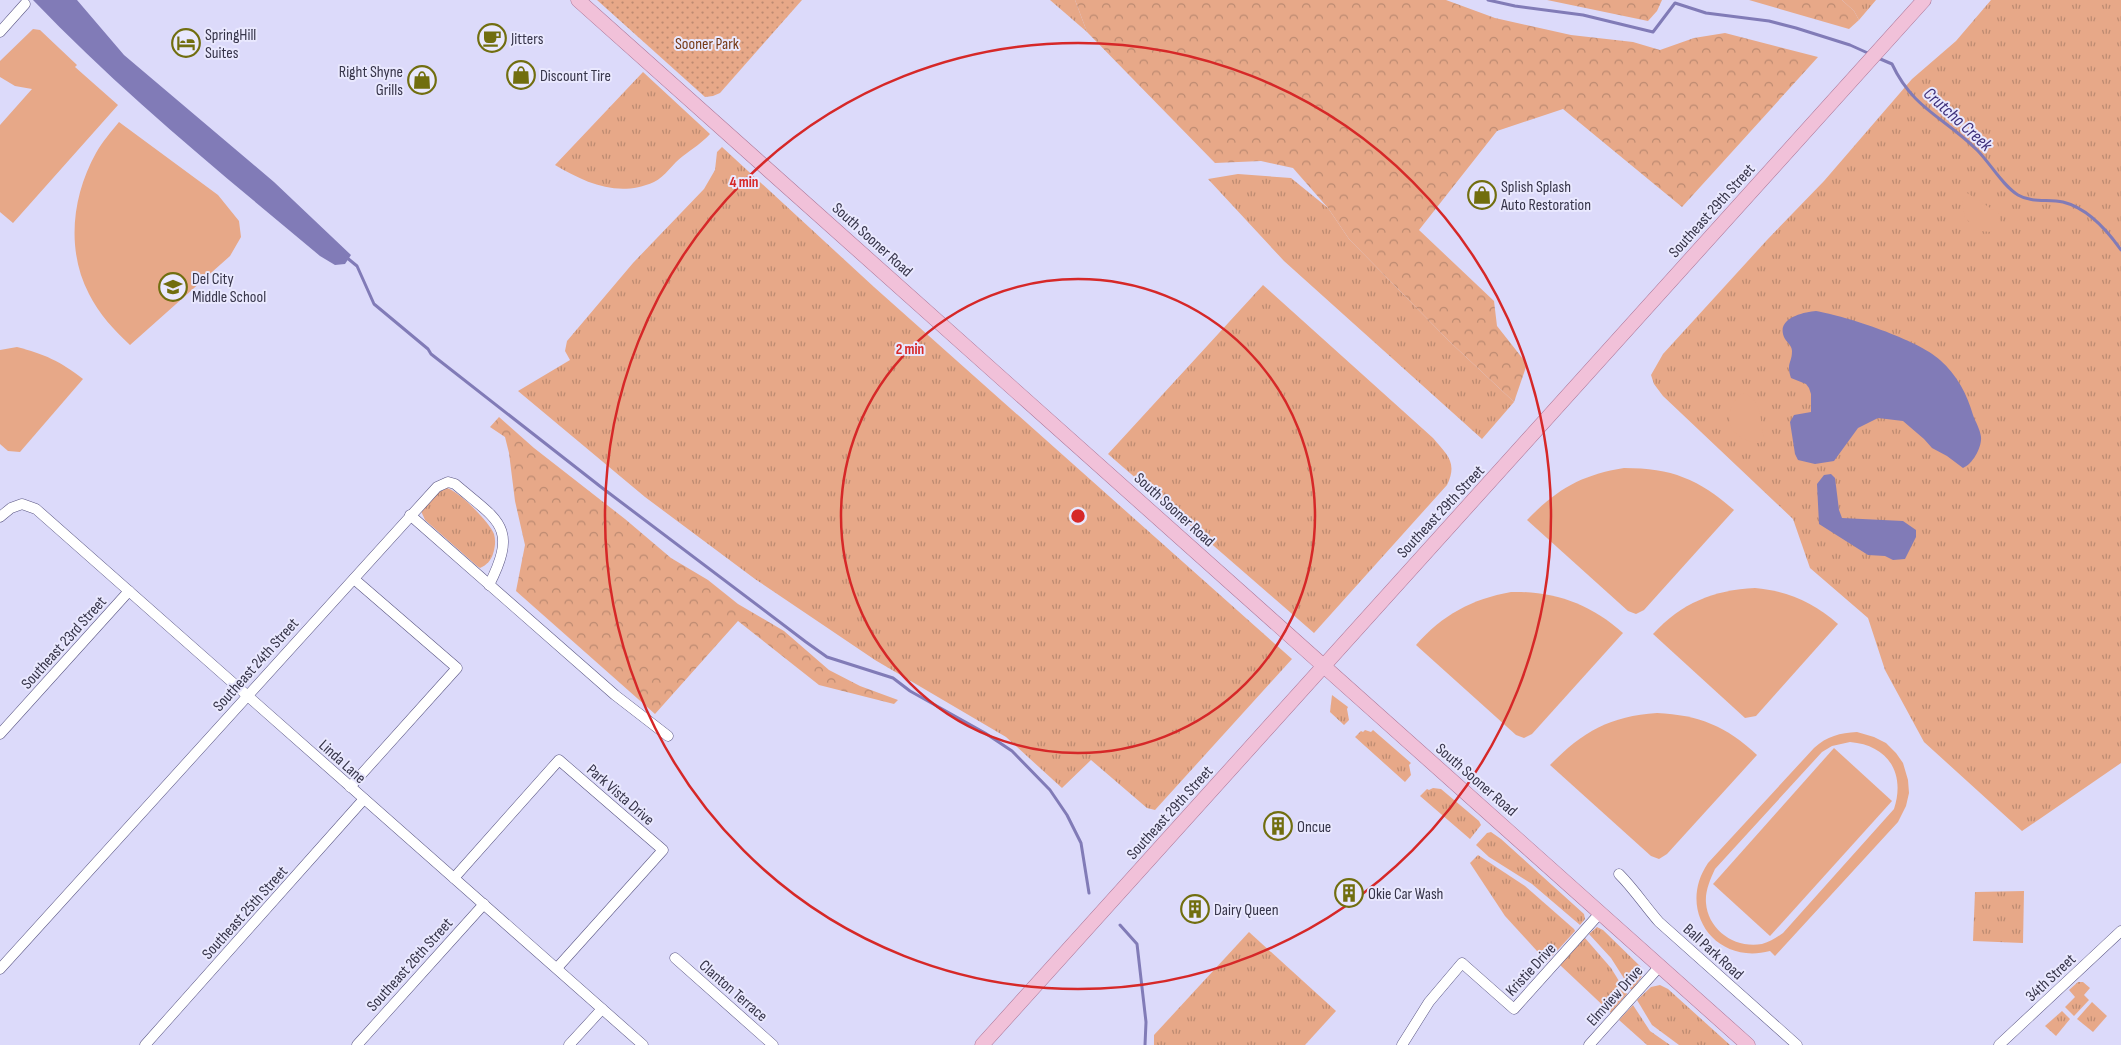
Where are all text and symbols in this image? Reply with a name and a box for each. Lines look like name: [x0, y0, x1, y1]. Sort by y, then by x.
cafe icon: Jitters: [477, 23, 507, 53]
place label: SpringHill Suites: [205, 26, 256, 63]
hotel icon: SpringHill Suites: [171, 28, 201, 58]
place label: Jitters: [510, 30, 544, 49]
park label: Sooner Park: [675, 35, 739, 54]
shop icon: Discount Tire: [506, 60, 536, 90]
place label: Right Shyne Grills: [339, 63, 403, 100]
shop icon: Right Shyne Grills: [407, 65, 437, 95]
place label: Discount Tire: [540, 67, 611, 86]
water label: Crutcho Creek: [1919, 83, 1997, 156]
street label: Southeast 29th Street: [1665, 160, 1759, 262]
text: 4 min: [730, 173, 758, 192]
place label: Splish Splash Auto Restoration: [1500, 178, 1591, 215]
shop icon: Splish Splash Auto Restoration: [1467, 180, 1497, 210]
street label: South Sooner Road: [828, 199, 916, 281]
place label: Del City Middle School: [192, 270, 266, 307]
school or university icon: Del City Middle School: [158, 272, 188, 302]
text: 2 min: [896, 340, 924, 359]
street label: Southeast 29th Street: [1393, 462, 1489, 562]
street label: South Sooner Road: [1130, 469, 1218, 551]
centre of rings: [1069, 507, 1087, 525]
street label: Southeast 23rd Street: [17, 593, 111, 693]
street label: Southeast 24th Street: [209, 614, 303, 716]
street label: Linda Lane: [315, 736, 369, 788]
street label: South Sooner Road: [1431, 740, 1521, 821]
street label: Park Vista Drive: [582, 761, 658, 830]
street label: Southeast 29th Street: [1123, 762, 1217, 864]
building icon: Oncue: [1263, 811, 1293, 841]
place label: Oncue: [1297, 818, 1331, 837]
street label: Southeast 25th Street: [198, 862, 292, 963]
building icon: Okie Car Wash: [1334, 878, 1364, 908]
place label: Okie Car Wash: [1368, 885, 1443, 904]
building icon: Dairy Queen: [1180, 894, 1210, 924]
place label: Dairy Queen: [1214, 901, 1279, 920]
street label: Southeast 26th Street: [363, 914, 457, 1016]
street label: Ball Park Road: [1679, 920, 1747, 984]
street label: Kristie Drive: [1502, 940, 1560, 1000]
street label: 34th Street: [2022, 950, 2080, 1006]
street label: Clanton Terrace: [695, 956, 771, 1026]
street label: Elmview Drive: [1583, 962, 1647, 1030]

